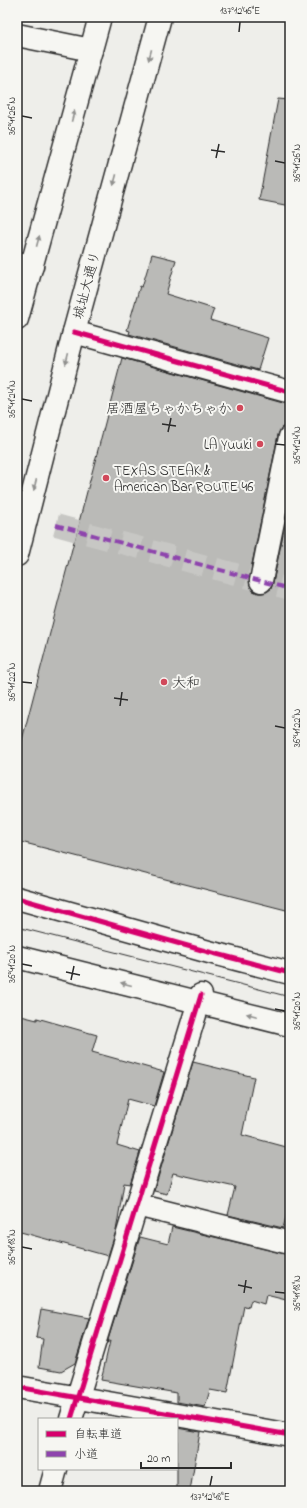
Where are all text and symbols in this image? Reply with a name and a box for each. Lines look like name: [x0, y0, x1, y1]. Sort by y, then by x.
text: 137°12'46"E: [220, 4, 260, 19]
one-way arrow: [147, 49, 153, 61]
text: 36°41'26"N: [5, 97, 20, 135]
one-way arrow: [70, 109, 76, 122]
text: 36°41'26"N: [290, 144, 305, 182]
one-way arrow: [112, 174, 118, 186]
one-way arrow: [35, 235, 41, 247]
street label: 城址大通り: [68, 249, 107, 322]
one-way arrow: [63, 353, 69, 366]
text: 36°41'24"N: [5, 380, 20, 418]
place label: 居酒屋ちゃかちゃか: [106, 399, 232, 420]
marker: 居酒屋ちゃかちゃか: [235, 403, 245, 413]
text: 36°41'24"N: [290, 426, 305, 464]
place label: LA Yuuki: [204, 435, 252, 456]
marker: LA Yuuki: [255, 439, 265, 449]
place label: TEXAS STEAK & American Bar ROUTE 46: [114, 461, 253, 498]
marker: TEXAS STEAK & American Bar ROUTE 46: [101, 473, 111, 483]
one-way arrow: [32, 480, 38, 492]
text: 36°41'22"N: [5, 662, 20, 701]
place label: 大和: [172, 673, 200, 694]
marker: 大和: [159, 677, 169, 687]
text: 36°41'22"N: [290, 708, 305, 747]
text: 36°41'20"N: [5, 945, 20, 983]
one-way arrow: [120, 981, 132, 987]
text: 36°41'20"N: [290, 992, 305, 1030]
one-way arrow: [246, 1012, 258, 1018]
text: 36°41'18"N: [5, 1229, 20, 1265]
text: 36°41'18"N: [290, 1275, 305, 1311]
legend: [38, 1418, 178, 1470]
text: 自転車道: [74, 1426, 122, 1444]
scale bar: [141, 1444, 231, 1470]
text: 小道: [74, 1446, 98, 1464]
text: 20 m: [147, 1450, 170, 1468]
text: 137°12'48"E: [190, 1490, 230, 1505]

